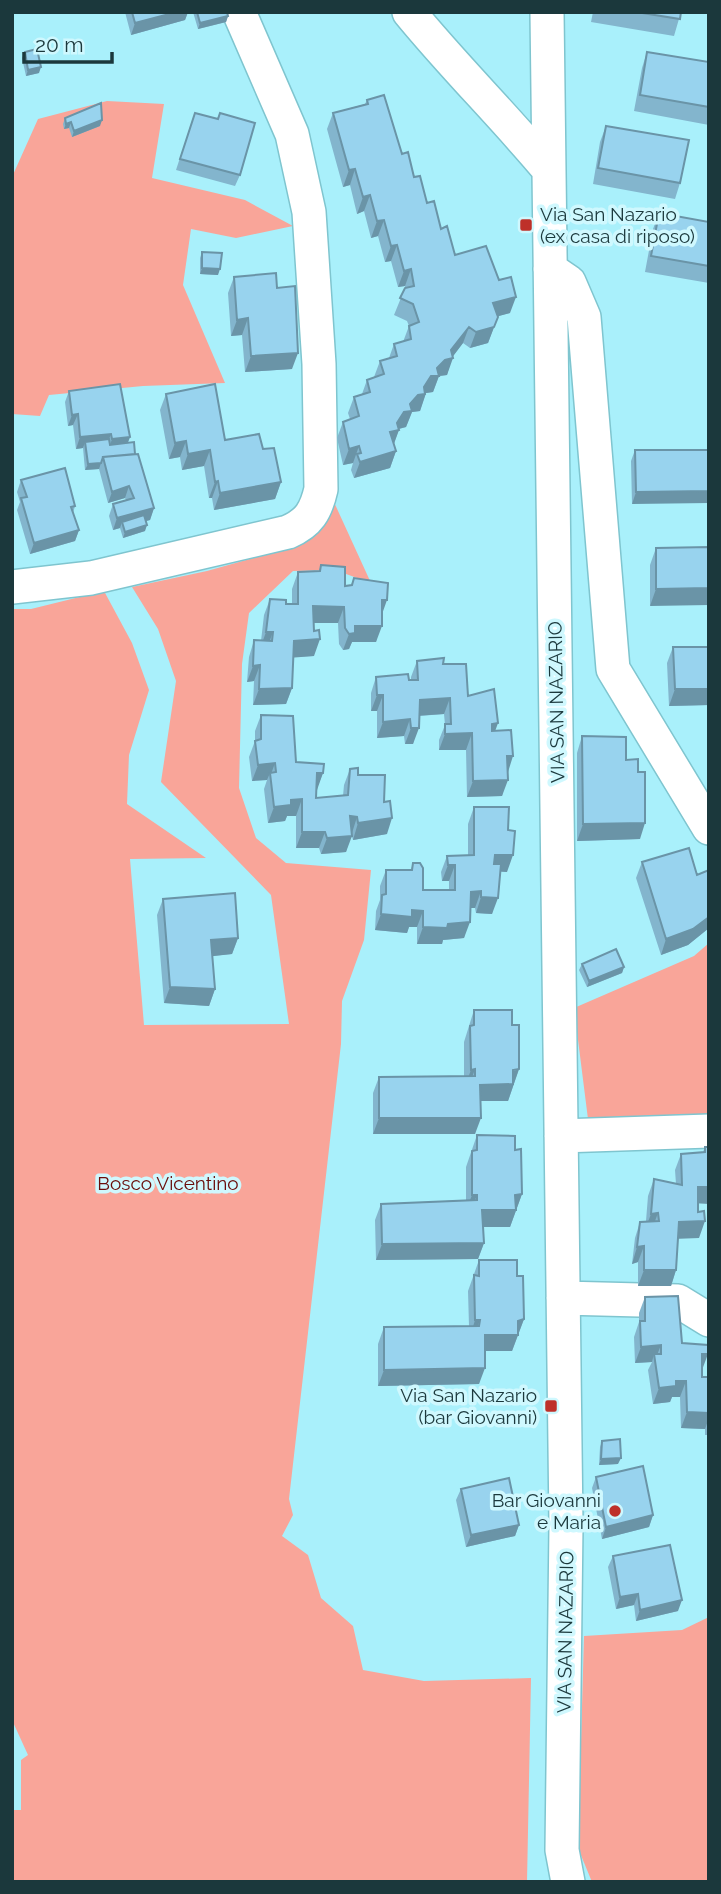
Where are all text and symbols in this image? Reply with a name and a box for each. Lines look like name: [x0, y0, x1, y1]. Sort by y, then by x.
scale bar: [24, 21, 112, 65]
text: 20 m: [35, 32, 83, 57]
place label: Via San Nazario (ex casa di riposo): [540, 203, 695, 247]
marker: Via San Nazario (ex casa di riposo): [518, 217, 534, 233]
street label: VIA SAN NAZARIO: [544, 621, 568, 783]
park label: Bosco Vicentino: [97, 1172, 239, 1194]
place label: Via San Nazario (bar Giovanni): [400, 1384, 537, 1428]
marker: Via San Nazario (bar Giovanni): [543, 1398, 559, 1414]
place label: Bar Giovanni e Maria: [492, 1489, 601, 1533]
marker: Bar Giovanni e Maria: [607, 1503, 623, 1519]
street label: VIA SAN NAZARIO: [553, 1551, 577, 1713]

